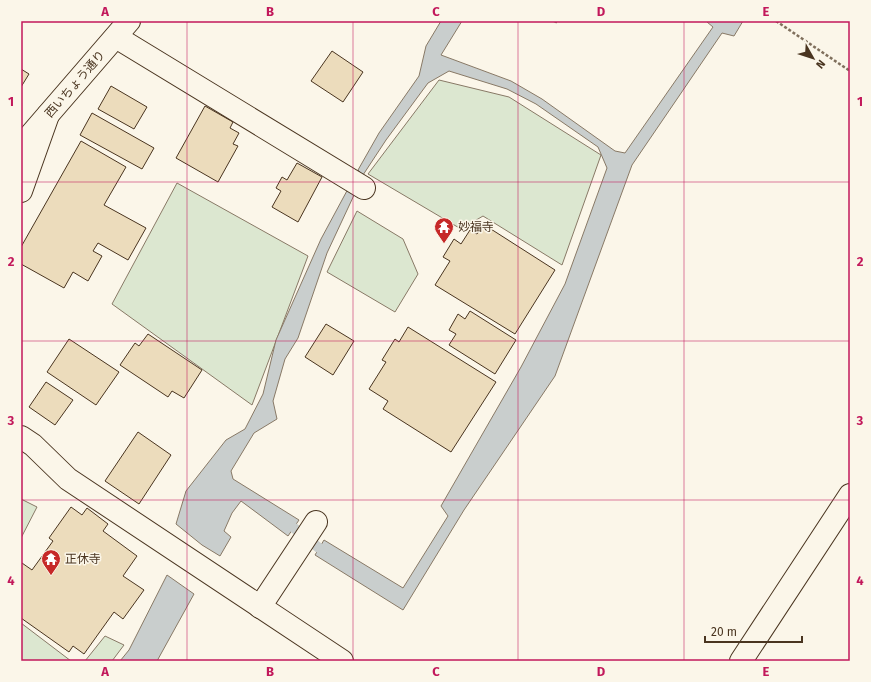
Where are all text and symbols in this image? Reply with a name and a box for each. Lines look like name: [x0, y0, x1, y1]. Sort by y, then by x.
text: A: [100, 4, 109, 19]
text: B: [266, 4, 274, 19]
text: C: [432, 4, 440, 19]
text: D: [597, 4, 606, 19]
text: E: [763, 4, 770, 19]
north arrow: [793, 38, 833, 78]
street label: 西いちょう通り: [42, 48, 108, 120]
text: N: [813, 57, 828, 71]
text: 1: [8, 94, 14, 109]
text: 1: [857, 94, 863, 109]
temple icon: 妙福寺: [433, 216, 455, 244]
place label: 妙福寺: [458, 220, 494, 234]
text: 2: [8, 254, 15, 269]
text: 2: [857, 254, 864, 269]
text: 3: [7, 413, 15, 428]
text: 3: [856, 413, 864, 428]
temple icon: 正休寺: [40, 548, 62, 576]
place label: 正休寺: [65, 552, 101, 566]
text: 4: [7, 573, 15, 588]
text: 4: [856, 573, 864, 588]
scale bar: [705, 618, 802, 644]
text: 20 m: [711, 625, 737, 639]
text: A: [100, 664, 109, 679]
text: B: [266, 664, 274, 679]
text: C: [432, 664, 440, 679]
text: D: [597, 664, 606, 679]
text: E: [763, 664, 770, 679]

